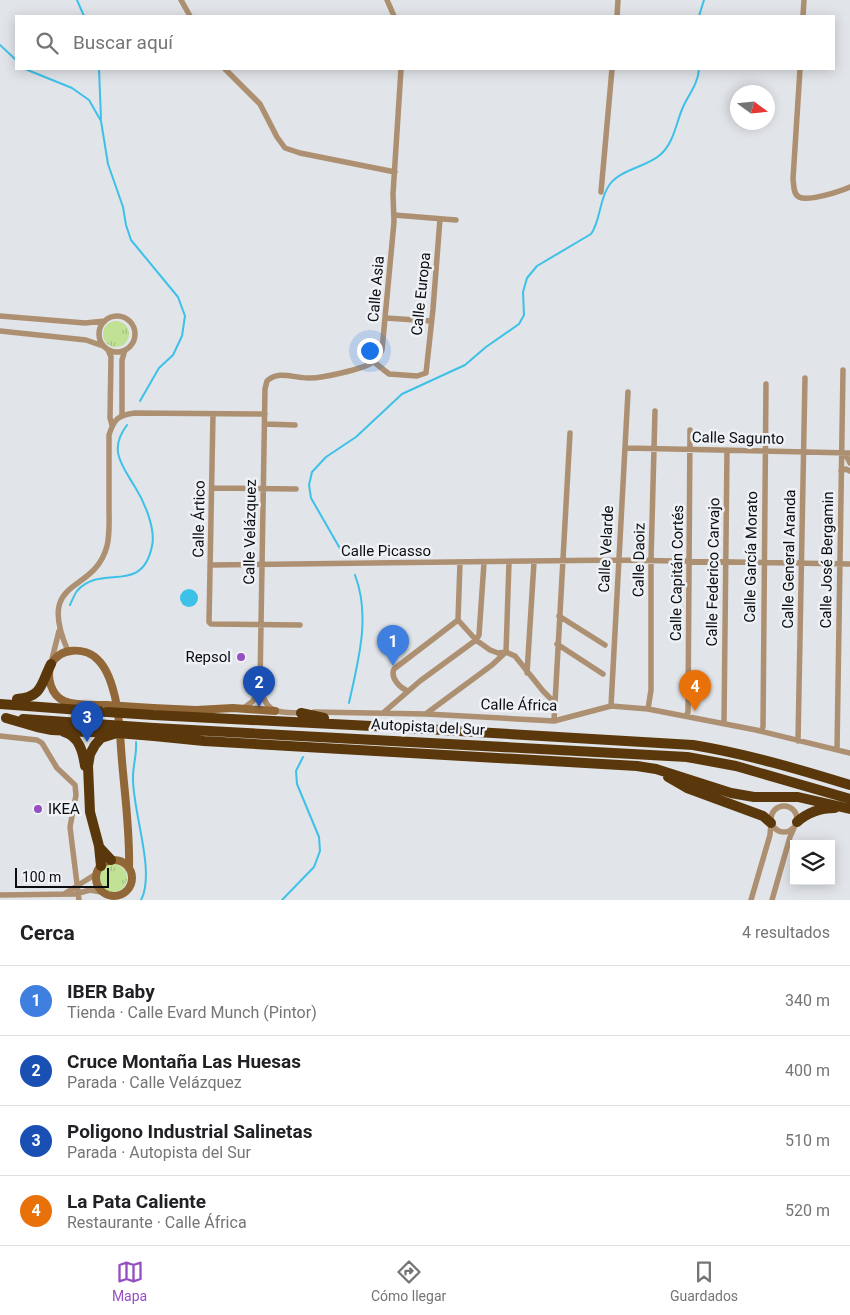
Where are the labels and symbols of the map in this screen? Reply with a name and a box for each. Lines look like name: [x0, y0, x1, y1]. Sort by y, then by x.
north arrow: [730, 85, 775, 130]
street label: Calle Europa: [408, 251, 434, 337]
street label: Calle Asia: [364, 255, 388, 323]
your location: [357, 338, 383, 364]
street label: Calle Sagunto: [692, 428, 784, 448]
street label: Calle Velázquez: [240, 479, 260, 585]
street label: Calle Ártico: [189, 480, 209, 558]
street label: Calle General Aranda: [779, 489, 799, 629]
street label: Calle García Morato: [741, 491, 761, 623]
street label: Calle José Bergamin: [817, 491, 837, 629]
street label: Calle Federico Carvajo: [703, 497, 723, 647]
street label: Calle Velarde: [595, 505, 617, 593]
street label: Calle Capitán Cortés: [667, 505, 687, 641]
street label: Calle Daoiz: [629, 523, 649, 597]
street label: Calle Picasso: [341, 542, 431, 560]
pin: 1: [377, 625, 409, 666]
place label: Repsol: [185, 648, 231, 666]
marker: Repsol: [235, 651, 247, 663]
pin: 2: [243, 666, 275, 707]
pin: 4: [679, 670, 711, 711]
street label: Calle África: [481, 695, 557, 715]
pin: 3: [71, 701, 103, 742]
street label: Autopista del Sur: [371, 715, 485, 739]
place label: IKEA: [48, 800, 80, 818]
marker: IKEA: [32, 803, 44, 815]
scale bar: [15, 865, 109, 888]

